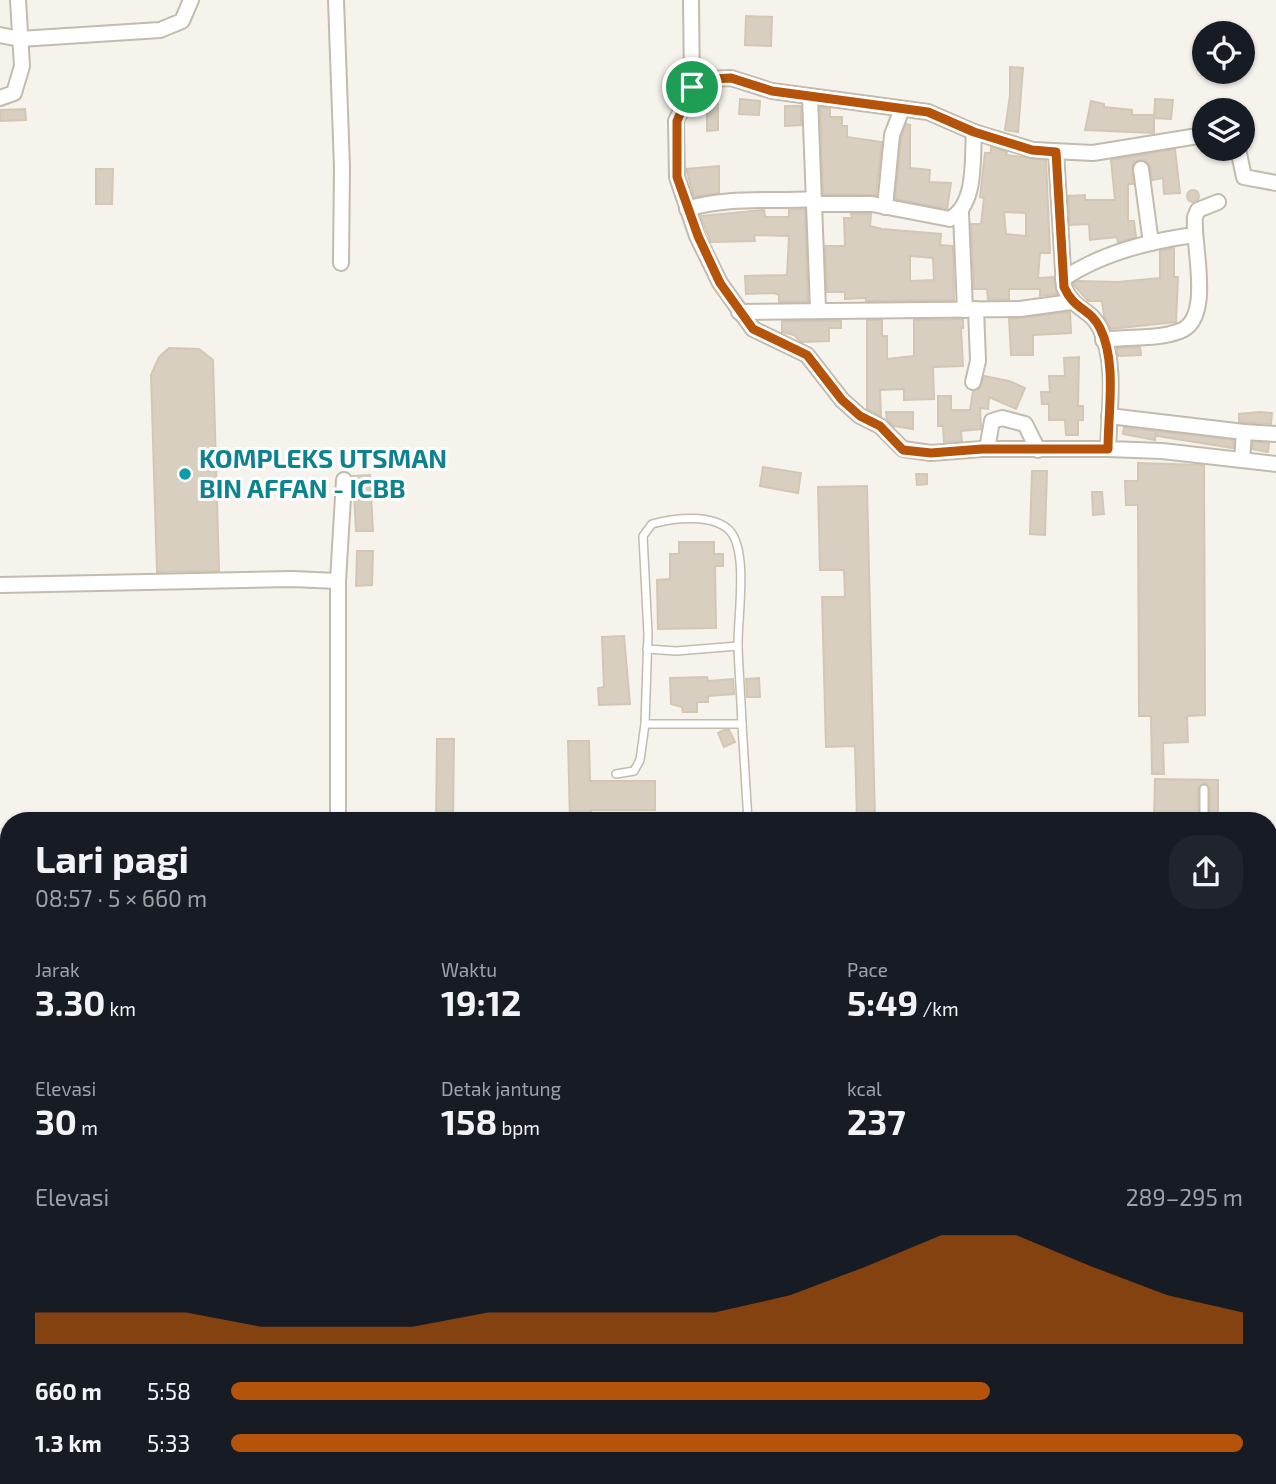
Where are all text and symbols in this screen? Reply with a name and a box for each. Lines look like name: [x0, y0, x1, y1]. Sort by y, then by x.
map controls: [1192, 21, 1255, 161]
button: locate: [1192, 21, 1255, 84]
pin: [662, 57, 722, 117]
icon: arrive: [673, 68, 711, 106]
button: layers: [1192, 98, 1255, 161]
place label: KOMPLEKS UTSMAN BIN AFFAN - ICBB: [199, 442, 447, 503]
marker: KOMPLEKS UTSMAN BIN AFFAN - ICBB: [177, 466, 193, 482]
text: Lari pagi: [35, 835, 189, 881]
button: share: [1169, 835, 1243, 909]
text: 08:57 · 5 × 660 m: [35, 884, 207, 912]
text: Jarak: [35, 958, 80, 981]
text: Waktu: [441, 958, 497, 981]
text: Pace: [847, 958, 888, 981]
text: 3.30: [35, 981, 105, 1023]
text: 19:12: [441, 981, 521, 1023]
text: 5:49: [847, 981, 918, 1023]
text: km: [105, 997, 136, 1020]
text: /km: [918, 997, 959, 1020]
text: Elevasi: [35, 1077, 96, 1100]
text: Detak jantung: [441, 1077, 561, 1100]
text: kcal: [847, 1077, 882, 1100]
text: 30: [35, 1100, 77, 1142]
text: 158: [441, 1100, 497, 1142]
text: 237: [847, 1100, 906, 1142]
text: m: [77, 1116, 98, 1139]
text: bpm: [497, 1116, 540, 1139]
text: Elevasi: [35, 1183, 109, 1211]
text: 289–295 m: [1126, 1183, 1243, 1211]
text: 660 m: [35, 1377, 102, 1405]
text: 5:58: [147, 1377, 191, 1405]
text: 1.3 km: [35, 1429, 102, 1457]
text: 5:33: [147, 1429, 190, 1457]

